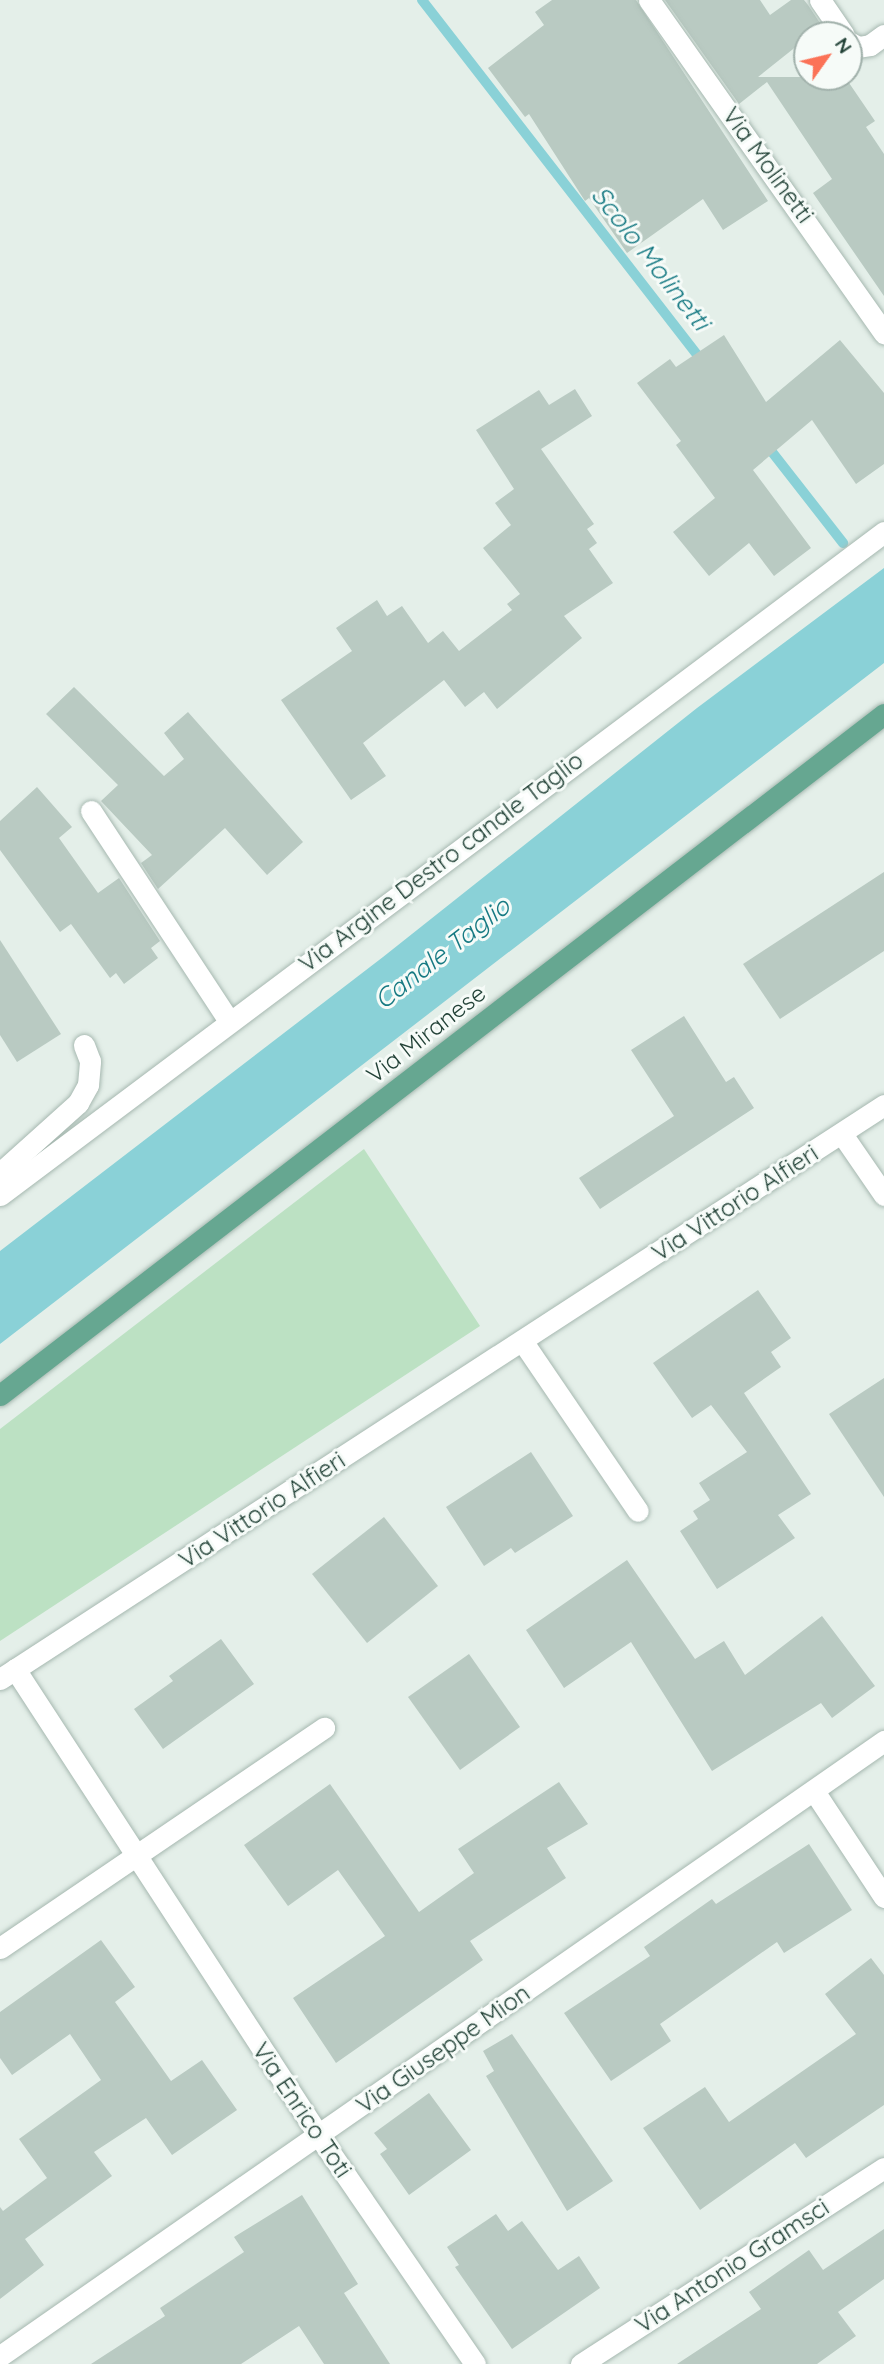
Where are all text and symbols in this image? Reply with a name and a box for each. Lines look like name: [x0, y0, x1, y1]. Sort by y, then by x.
north arrow: [793, 21, 863, 91]
text: N: [830, 33, 858, 58]
street label: Via Molinetti: [716, 102, 820, 228]
water label: Scolo Molinetti: [585, 180, 717, 336]
street label: Via Argine Destro canale Taglio: [293, 746, 589, 978]
water label: Canale Taglio: [368, 890, 516, 1016]
street label: Via Miranese: [361, 979, 491, 1089]
street label: Via Vittorio Alfieri: [647, 1139, 823, 1267]
street label: Via Vittorio Alfieri: [174, 1446, 350, 1574]
street label: Via Giuseppe Mion: [351, 1978, 535, 2120]
street label: Via Enrico Toti: [246, 2037, 358, 2183]
street label: Via Antonio Gramsci: [630, 2193, 834, 2339]

